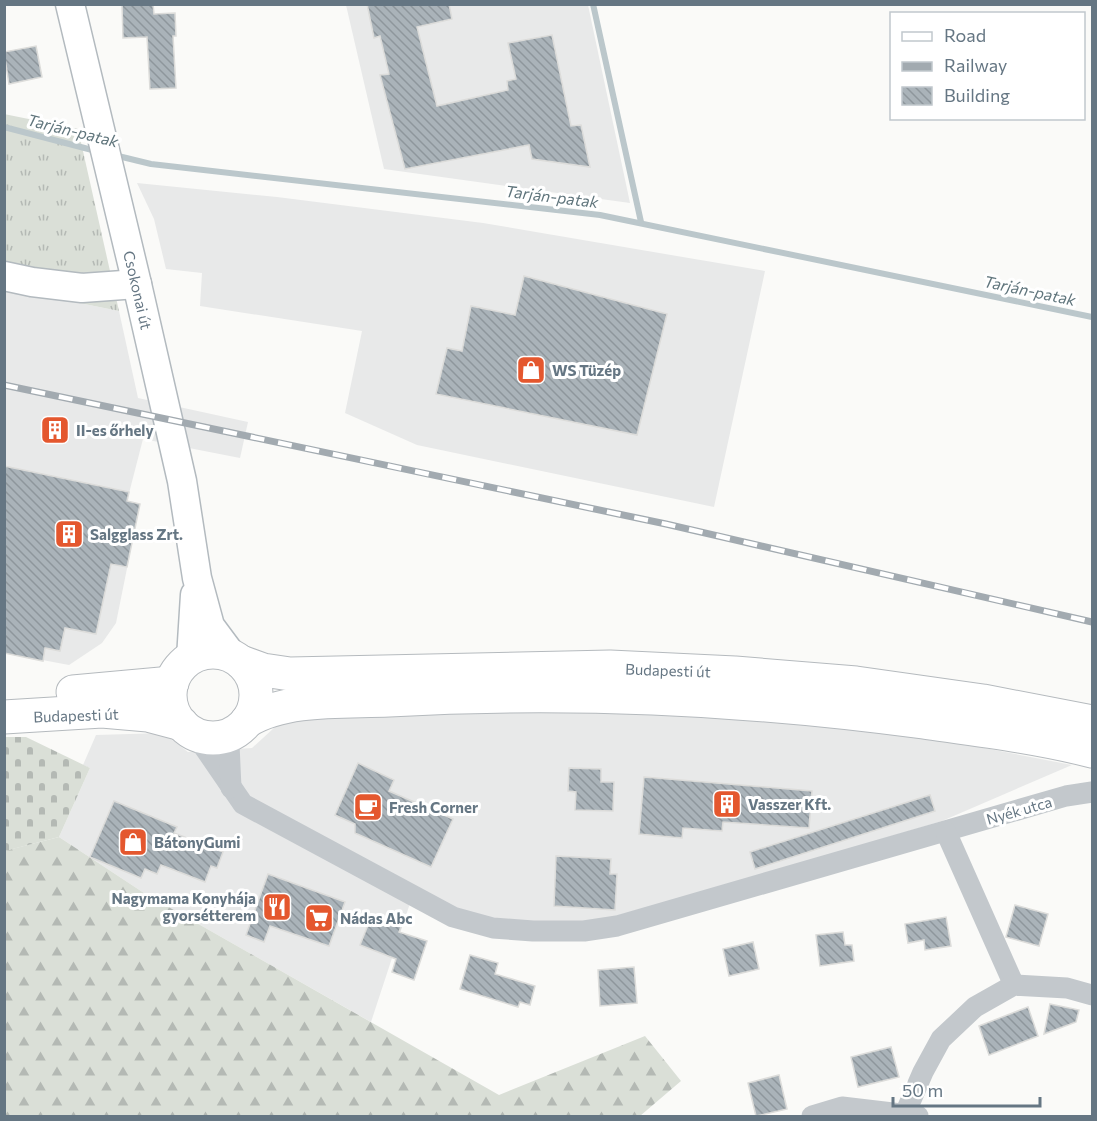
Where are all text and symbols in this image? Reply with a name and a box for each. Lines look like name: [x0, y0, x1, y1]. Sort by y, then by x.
legend: [890, 12, 1085, 120]
text: Road: [944, 24, 986, 46]
text: Railway: [944, 54, 1007, 76]
text: Building: [944, 84, 1010, 106]
water label: Tarján-patak: [25, 109, 121, 151]
water label: Tarján-patak: [504, 181, 600, 211]
street label: Csokonai út: [120, 249, 156, 331]
water label: Tarján-patak: [982, 271, 1078, 309]
shop icon: WS Tüzép: [515, 354, 547, 386]
place label: WS Tüzép: [552, 361, 621, 379]
building icon: II-es őrhely: [39, 414, 71, 446]
place label: II-es őrhely: [76, 421, 154, 439]
building icon: Salgglass Zrt.: [53, 518, 85, 550]
place label: Salgglass Zrt.: [90, 525, 183, 543]
street label: Budapesti út: [625, 660, 711, 680]
street label: Budapesti út: [33, 705, 119, 725]
building icon: Vasszer Kft.: [711, 788, 743, 820]
cafe icon: Fresh Corner: [352, 791, 384, 823]
street label: Nyék utca: [984, 792, 1054, 828]
place label: Vasszer Kft.: [748, 795, 831, 813]
place label: Fresh Corner: [389, 798, 478, 816]
shop icon: BátonyGumi: [117, 826, 149, 858]
place label: BátonyGumi: [154, 833, 240, 851]
place label: Nagymama Konyhája gyorsétterem: [111, 889, 256, 924]
restaurant icon: Nagymama Konyhája gyorsétterem: [261, 891, 293, 923]
supermarket icon: Nádas Abc: [303, 902, 335, 934]
place label: Nádas Abc: [340, 909, 413, 927]
scale bar: [893, 1070, 1040, 1108]
text: 50 m: [902, 1079, 943, 1101]

